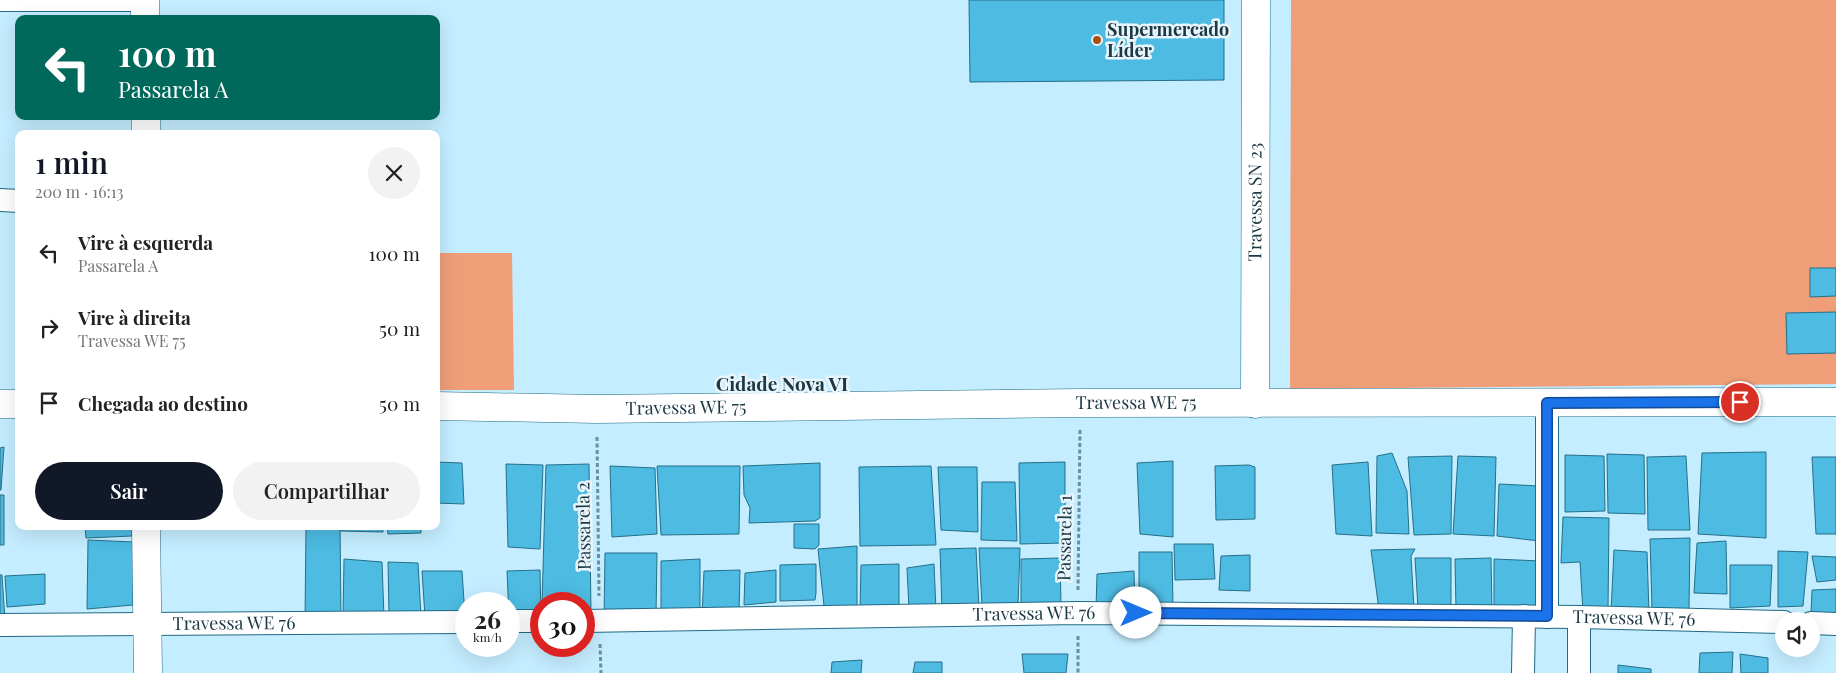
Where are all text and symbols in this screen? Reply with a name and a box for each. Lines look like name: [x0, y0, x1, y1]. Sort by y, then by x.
place label: Supermercado Líder: [1107, 17, 1229, 62]
text: 100 m: [118, 29, 216, 76]
marker: Supermercado Líder: [1091, 34, 1103, 46]
icon: left: [35, 35, 100, 100]
text: Passarela A: [118, 74, 228, 104]
text: 1 min: [35, 142, 108, 182]
street label: Travessa SN 23: [1242, 143, 1267, 261]
button: close: [368, 147, 420, 199]
text: 200 m · 16:13: [35, 181, 124, 202]
text: Vire à esquerda: [78, 229, 213, 255]
icon: left: [35, 239, 63, 267]
text: 100 m: [369, 240, 420, 266]
text: Passarela A: [78, 255, 158, 276]
text: Vire à direita: [78, 304, 191, 330]
icon: right: [35, 314, 63, 342]
text: 50 m: [379, 315, 420, 341]
text: Travessa WE 75: [78, 330, 186, 351]
district label: Cidade Nova VI: [716, 370, 848, 396]
pin: [1719, 381, 1761, 423]
icon: arrive: [1726, 388, 1754, 416]
icon: arrive: [35, 389, 63, 417]
text: Chegada ao destino: [78, 390, 248, 416]
text: 50 m: [379, 390, 420, 416]
street label: Travessa WE 75: [1075, 390, 1197, 414]
street label: Travessa WE 75: [625, 394, 747, 420]
button: Sair: [35, 462, 223, 520]
button: Compartilhar: [233, 462, 420, 520]
street label: Passarela 2: [570, 482, 596, 570]
street label: Passarela 1: [1051, 494, 1077, 581]
position arrow: [1109, 586, 1161, 638]
speed limit sign: 30: [530, 592, 595, 657]
street label: Travessa WE 76: [972, 600, 1096, 626]
text: 26: [474, 602, 501, 635]
street label: Travessa WE 76: [1572, 604, 1696, 631]
street label: Travessa WE 76: [172, 610, 296, 635]
map controls: [1775, 612, 1820, 657]
button: sound: [1775, 612, 1820, 657]
text: km/h: [473, 629, 502, 645]

